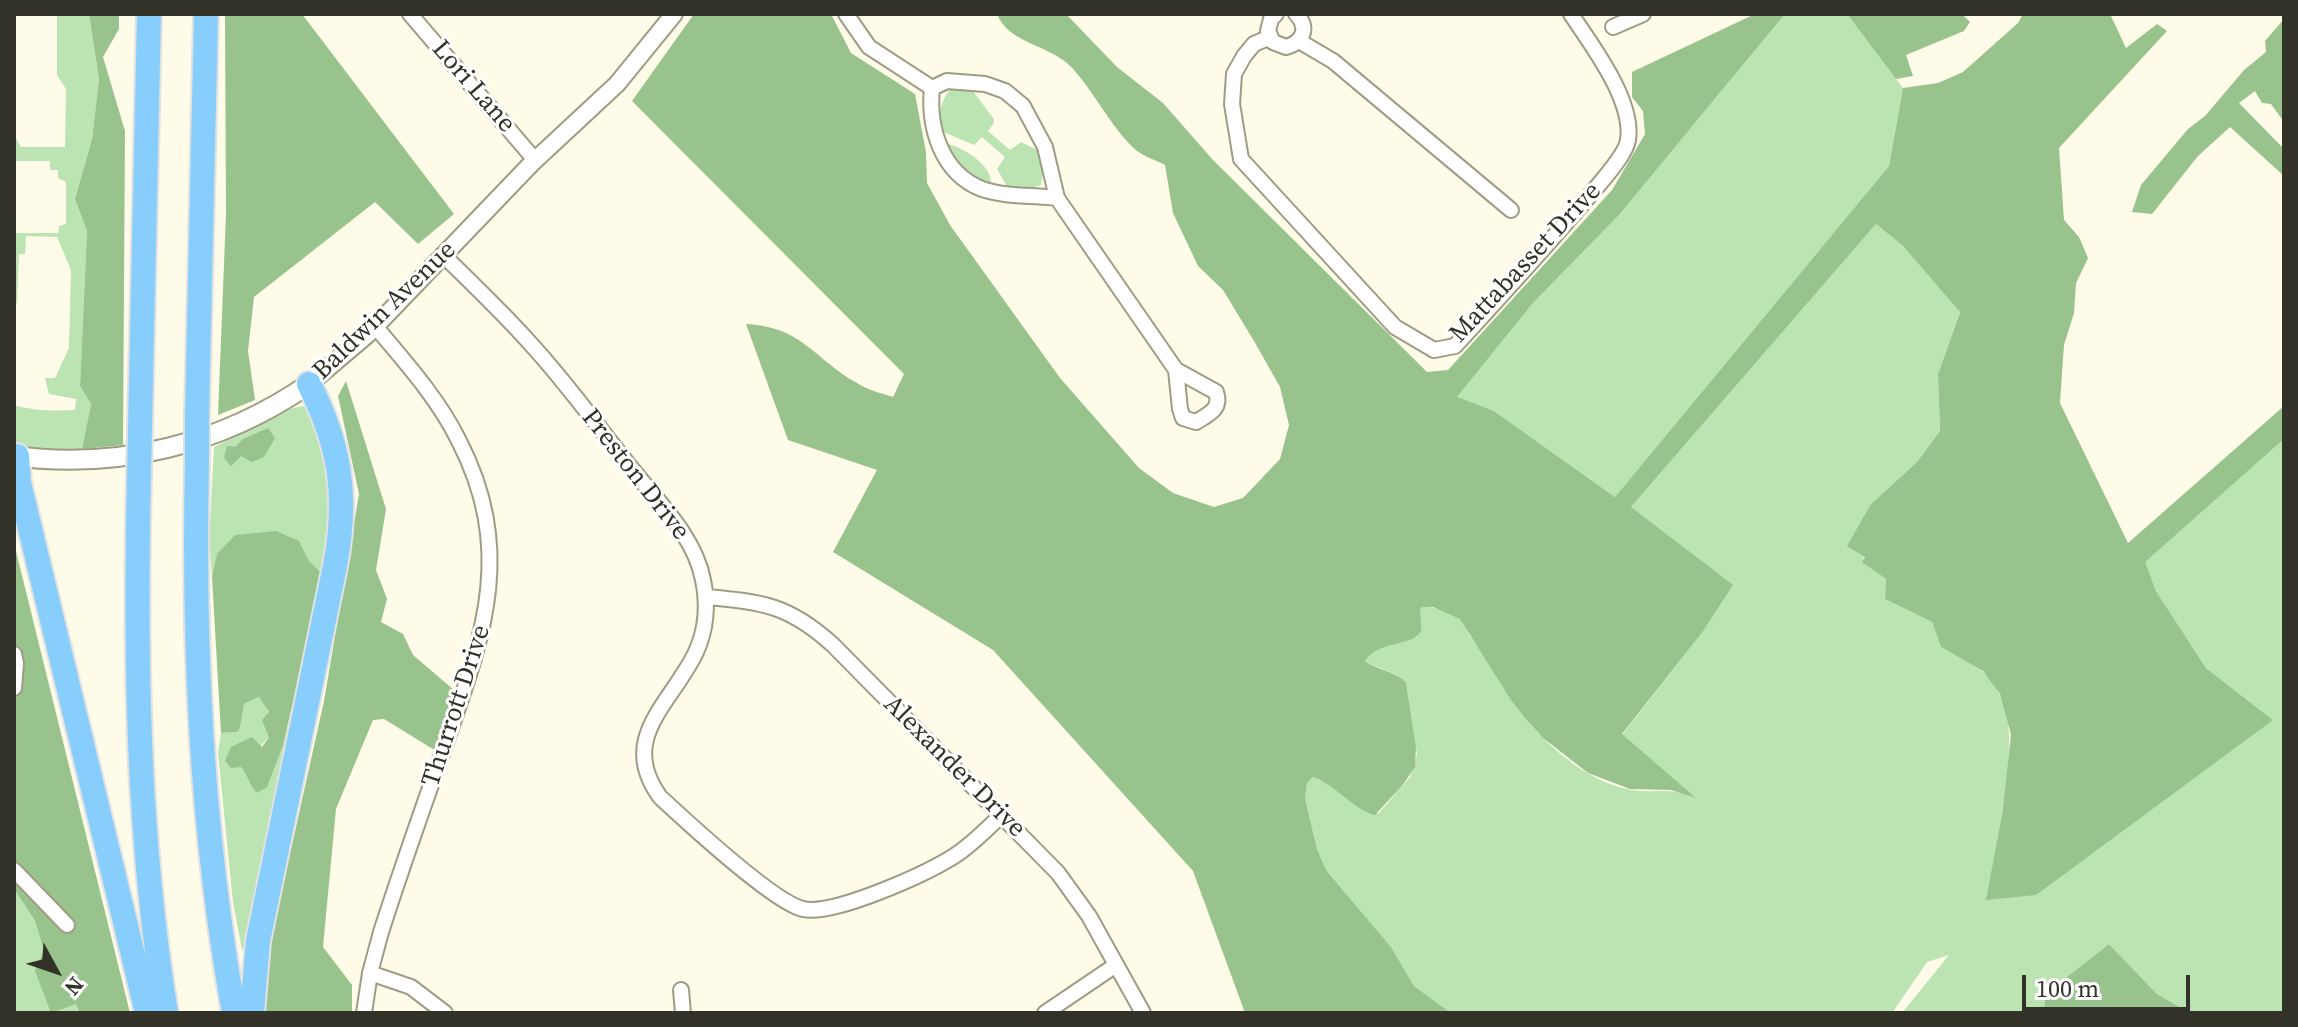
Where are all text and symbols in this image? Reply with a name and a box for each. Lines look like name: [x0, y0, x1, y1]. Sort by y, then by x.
street label: Lori Lane: [424, 34, 522, 140]
street label: Mattabasset Drive: [1444, 176, 1608, 350]
street label: Baldwin Avenue: [307, 235, 463, 387]
street label: Preston Drive: [574, 403, 696, 547]
street label: Thurrott Drive: [416, 621, 498, 791]
street label: Alexander Drive: [876, 689, 1032, 845]
north arrow: [16, 931, 96, 1011]
scale bar: [2026, 959, 2194, 1009]
text: N: [58, 971, 91, 1002]
text: 100 m: [2036, 972, 2099, 1005]

